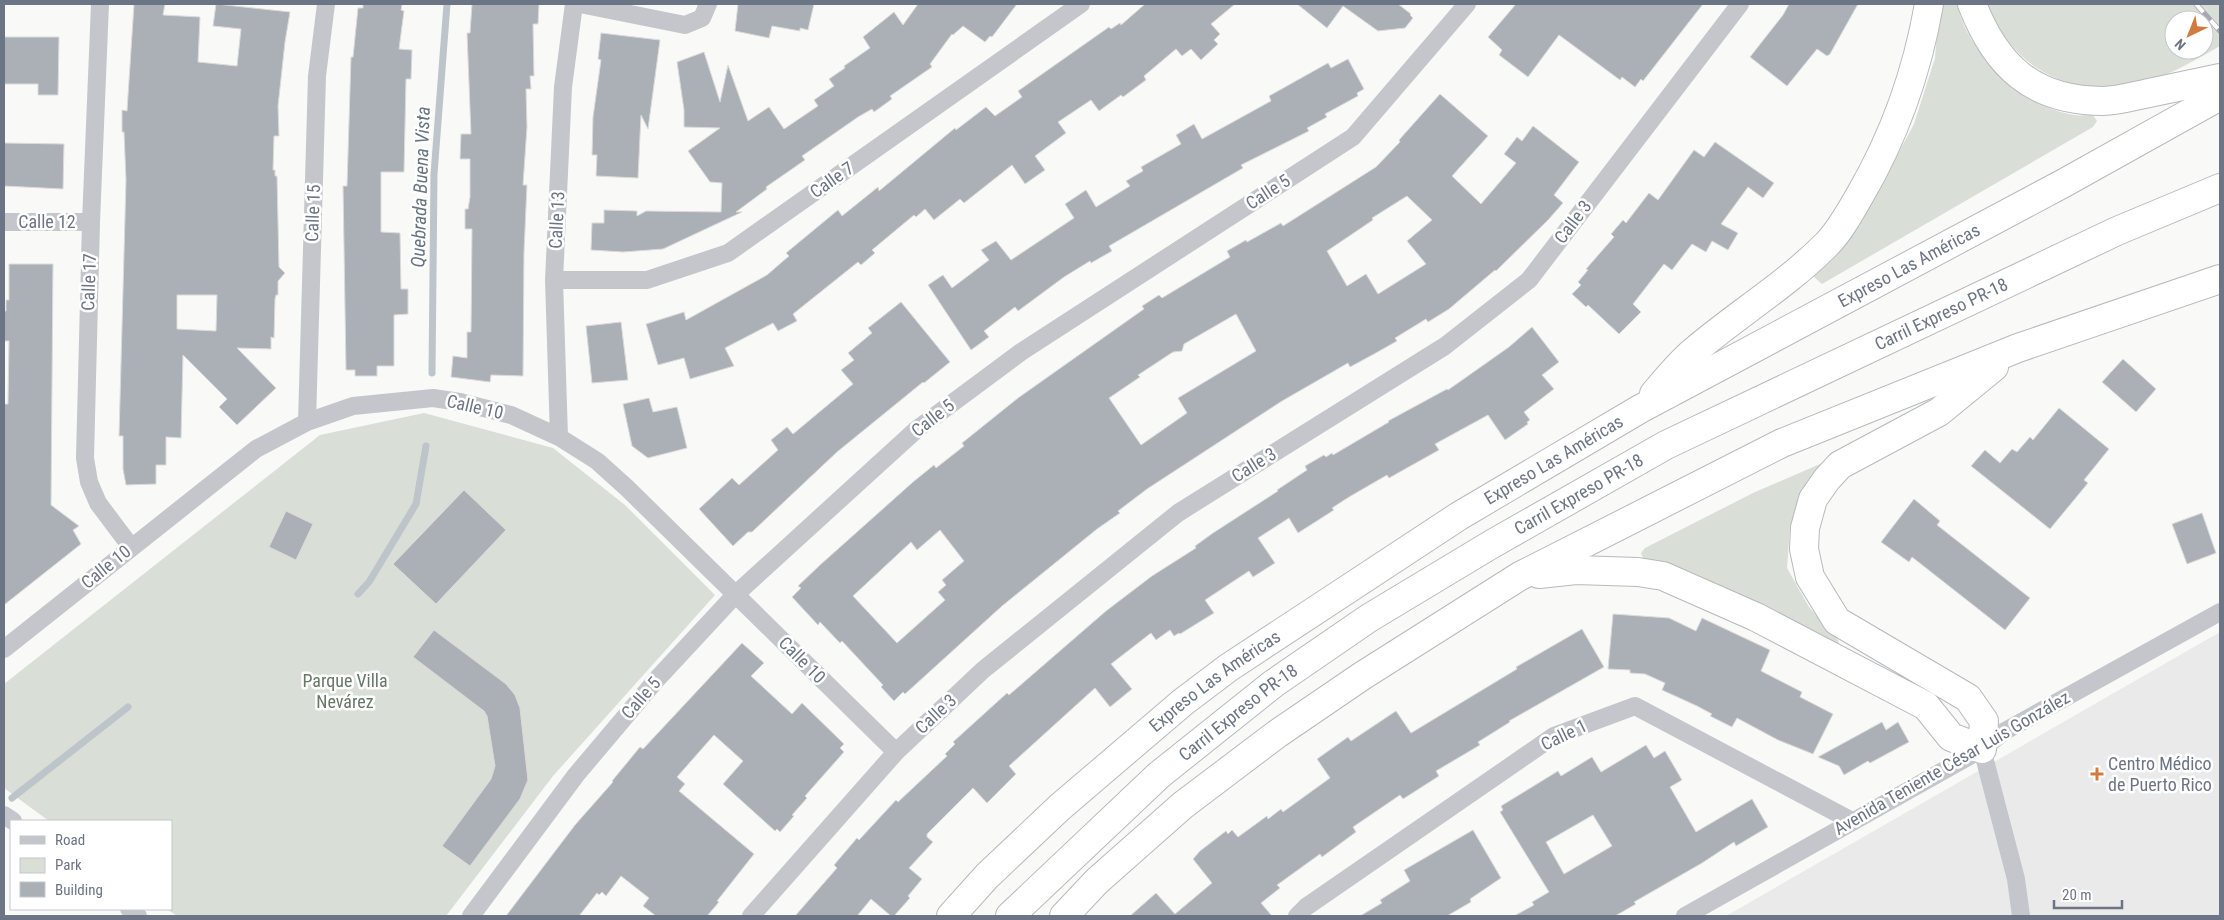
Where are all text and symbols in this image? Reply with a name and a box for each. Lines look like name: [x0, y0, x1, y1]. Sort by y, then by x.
north arrow: [2164, 10, 2214, 60]
text: N: [2172, 36, 2189, 53]
water label: Quebrada Buena Vista: [406, 106, 435, 268]
street label: Calle 7: [806, 157, 858, 202]
street label: Calle 5: [1242, 169, 1294, 214]
street label: Calle 15: [301, 184, 324, 242]
street label: Calle 13: [545, 191, 568, 249]
street label: Calle 3: [1550, 196, 1596, 247]
street label: Calle 12: [18, 211, 76, 232]
street label: Expreso Las Américas: [1834, 219, 1983, 312]
street label: Calle 17: [77, 253, 100, 311]
street label: Carril Expreso PR-18: [1871, 273, 2011, 354]
street label: Calle 10: [445, 390, 505, 423]
street label: Calle 5: [907, 394, 958, 441]
street label: Expreso Las Américas: [1480, 410, 1627, 509]
street label: Calle 3: [1228, 443, 1280, 486]
street label: Carril Expreso PR-18: [1510, 449, 1647, 539]
street label: Calle 10: [77, 540, 135, 593]
street label: Expreso Las Américas: [1145, 626, 1284, 736]
street label: Calle 10: [775, 632, 830, 687]
street label: Carril Expreso PR-18: [1174, 659, 1301, 765]
park label: Parque Villa Nevárez: [302, 670, 388, 712]
street label: Calle 5: [617, 672, 665, 723]
street label: Avenida Teniente César Luis González: [1830, 686, 2073, 839]
street label: Calle 3: [911, 689, 961, 738]
street label: Calle 1: [1537, 714, 1590, 755]
place label: Centro Médico de Puerto Rico: [2108, 753, 2212, 795]
marker: Centro Médico de Puerto Rico: [2090, 767, 2104, 781]
legend: [10, 820, 172, 910]
text: Road: [55, 831, 85, 849]
text: Park: [55, 856, 82, 874]
scale bar: [2054, 878, 2122, 910]
text: Building: [55, 881, 103, 899]
text: 20 m: [2062, 886, 2092, 904]

